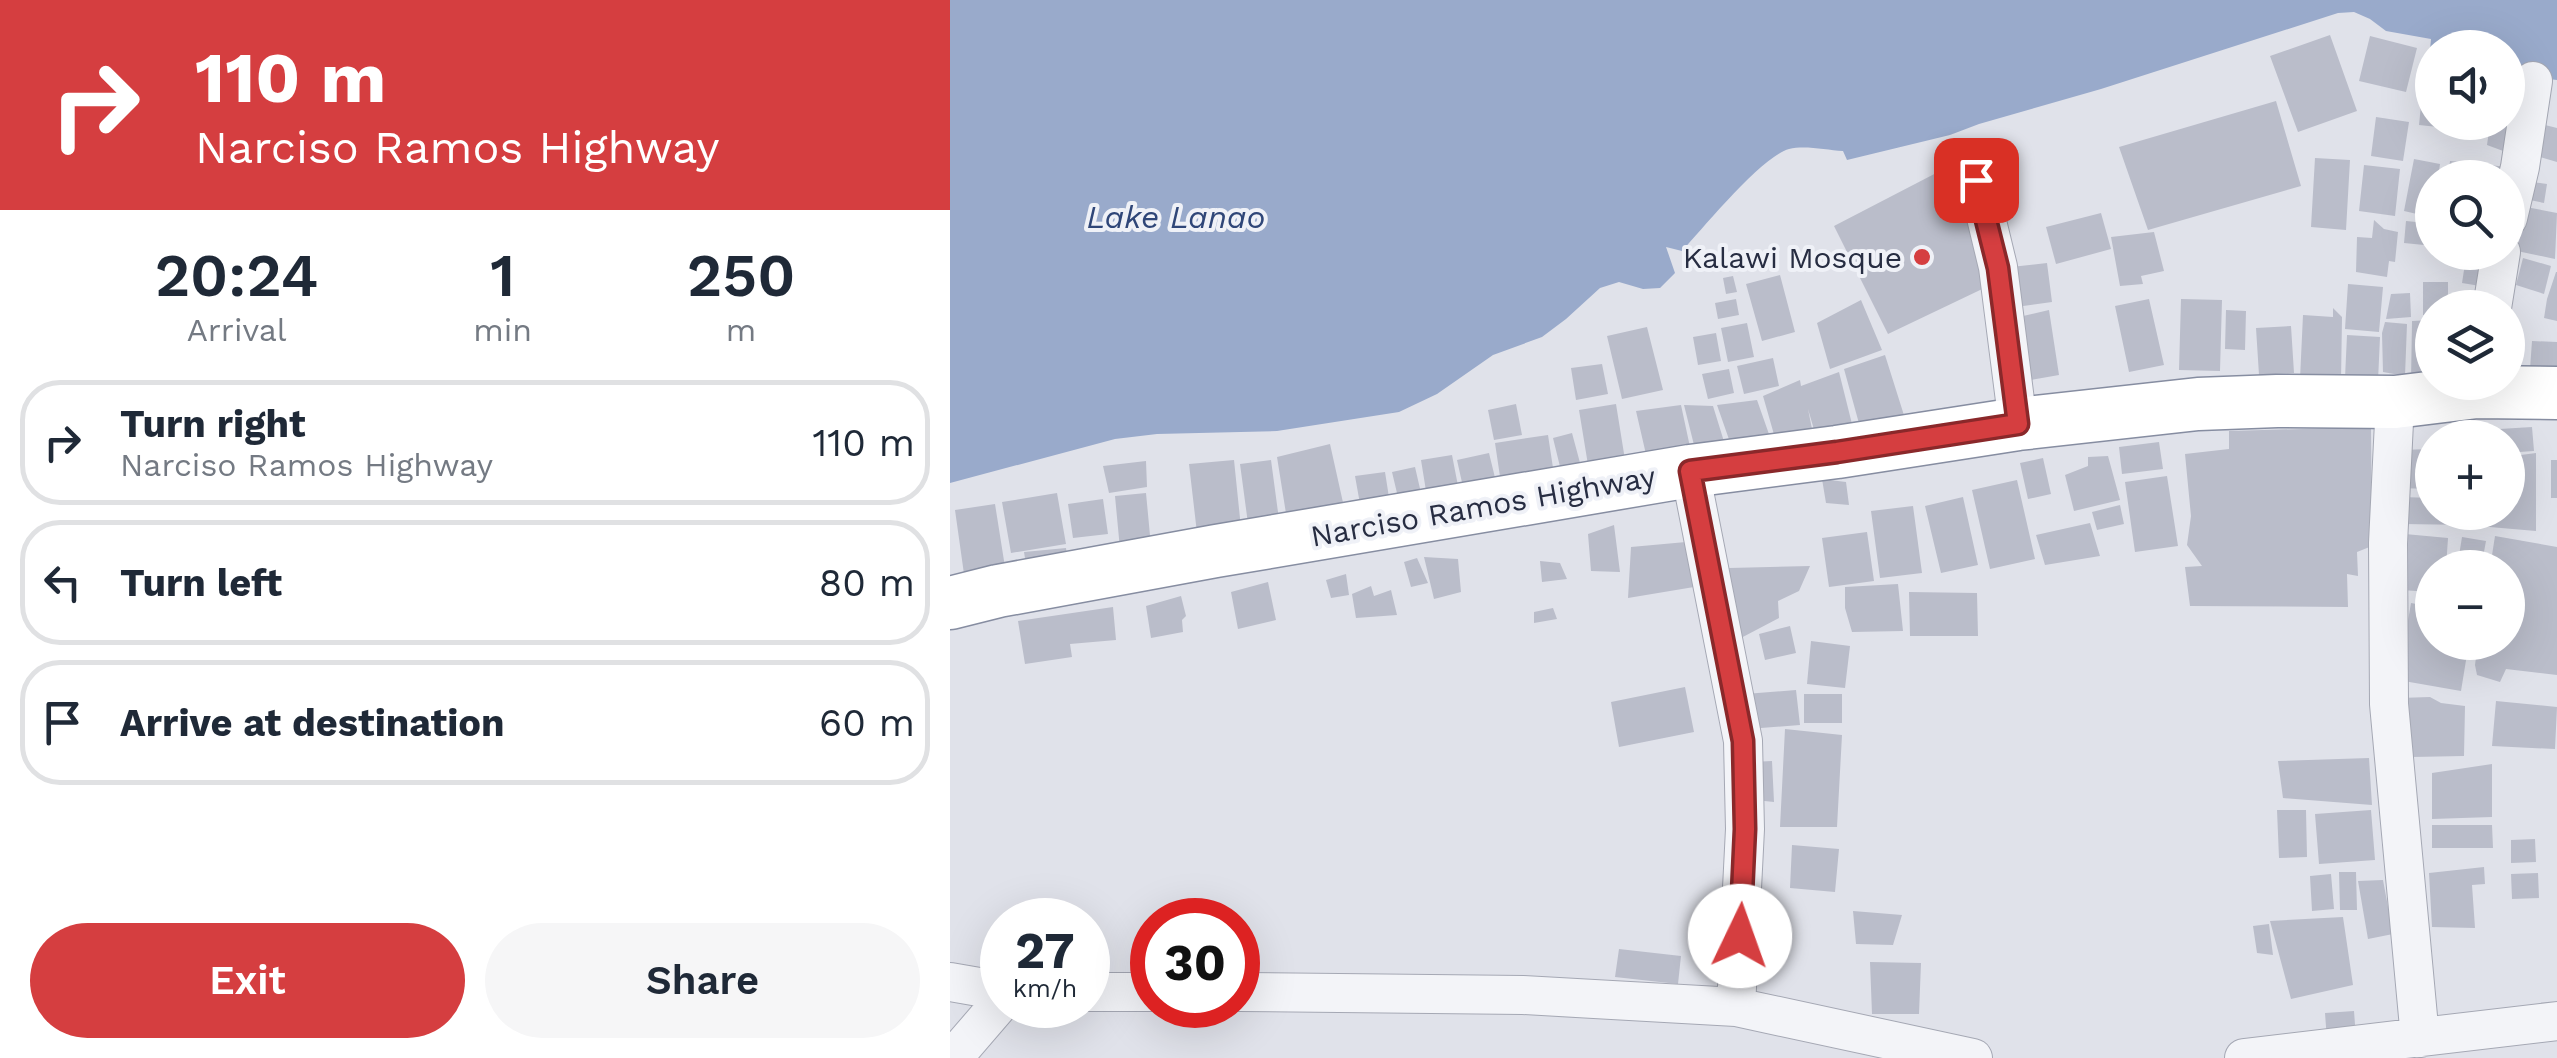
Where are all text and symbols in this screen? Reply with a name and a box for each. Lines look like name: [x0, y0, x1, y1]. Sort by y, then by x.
map controls: [2415, 30, 2525, 660]
button: sound: [2415, 30, 2525, 140]
text: 110 m: [195, 37, 386, 119]
icon: right: [30, 40, 160, 170]
text: Narciso Ramos Highway: [195, 121, 719, 174]
pin: [1934, 138, 2019, 223]
icon: arrive: [1949, 153, 2004, 208]
button: search: [2415, 160, 2525, 270]
water label: Lake Lanao: [1086, 198, 1266, 236]
text: 20:24: [155, 240, 319, 311]
text: 1: [490, 240, 515, 311]
text: 250: [687, 240, 795, 311]
place label: Kalawi Mosque: [1683, 240, 1902, 275]
marker: Kalawi Mosque: [1911, 246, 1933, 268]
button: layers: [2415, 290, 2525, 400]
text: Arrival: [187, 311, 287, 349]
text: min: [473, 311, 532, 349]
text: m: [726, 311, 756, 349]
text: Turn right: [120, 402, 306, 446]
icon: right: [35, 415, 90, 470]
button: +: [2415, 420, 2525, 530]
text: 110 m: [813, 421, 915, 465]
text: Narciso Ramos Highway: [120, 446, 493, 484]
street label: Narciso Ramos Highway: [1308, 458, 1659, 554]
button: −: [2415, 550, 2525, 660]
icon: left: [35, 555, 90, 610]
text: Turn left: [120, 561, 282, 605]
text: 80 m: [819, 561, 915, 605]
icon: arrive: [35, 695, 90, 750]
text: Arrive at destination: [120, 701, 505, 745]
text: 60 m: [819, 701, 915, 745]
position arrow: [1688, 884, 1792, 988]
speed limit sign: 30: [1130, 898, 1260, 1028]
text: 27: [1015, 921, 1075, 980]
button: Exit: [30, 923, 465, 1038]
button: Share: [485, 923, 920, 1038]
text: km/h: [1013, 974, 1077, 1003]

